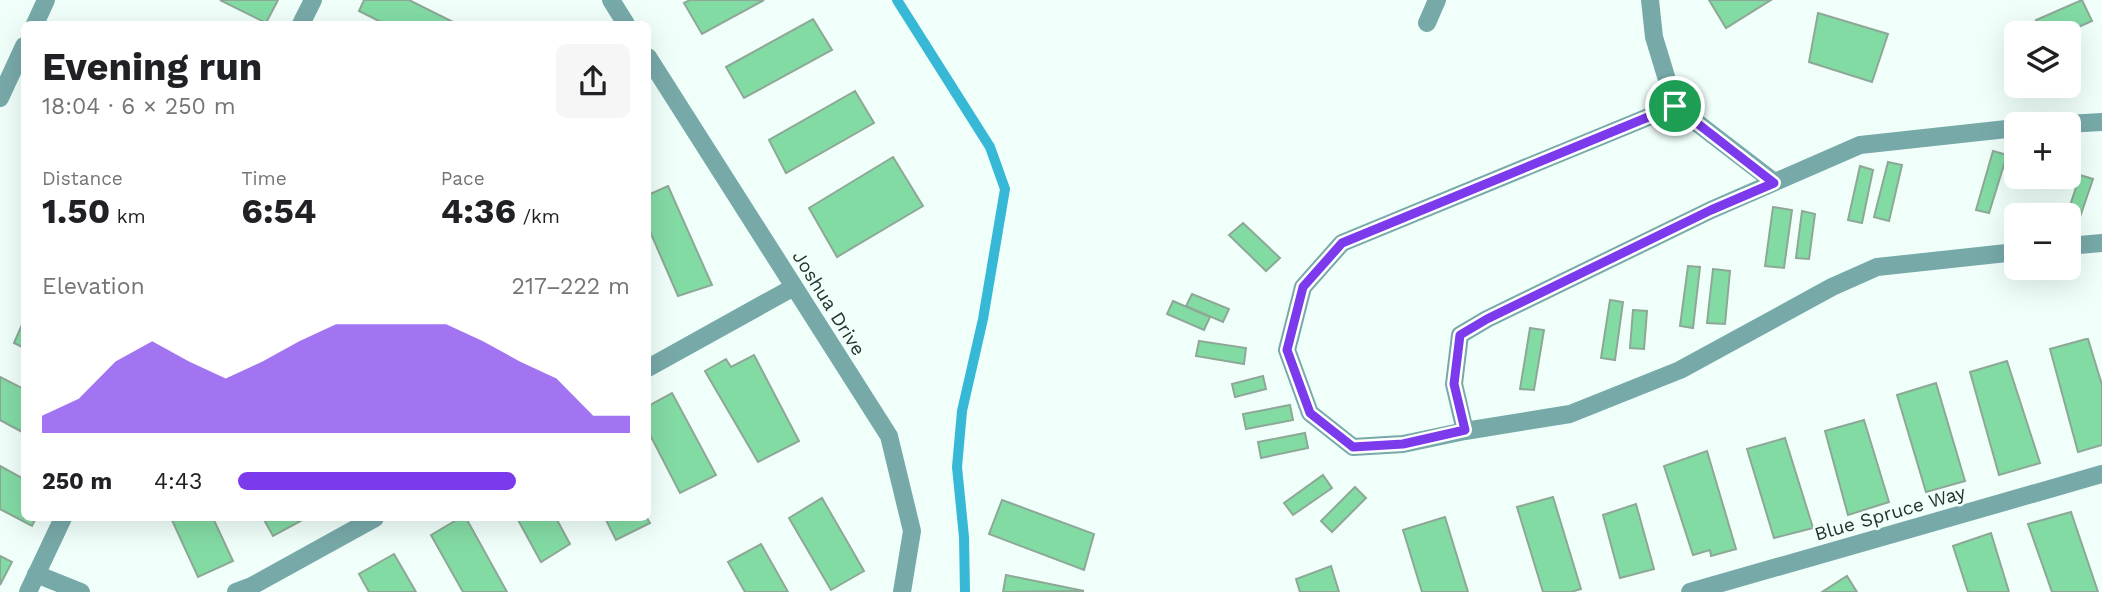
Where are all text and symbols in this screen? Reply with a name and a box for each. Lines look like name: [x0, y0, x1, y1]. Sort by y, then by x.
map controls: [2004, 21, 2081, 280]
button: layers: [2004, 21, 2081, 98]
button: share: [556, 44, 630, 118]
text: Evening run: [42, 45, 262, 89]
pin: [1645, 76, 1705, 136]
icon: arrive: [1656, 87, 1694, 125]
text: 18:04 · 6 × 250 m: [42, 93, 236, 120]
button: +: [2004, 112, 2081, 189]
text: Distance: [42, 167, 123, 190]
text: Time: [241, 167, 287, 190]
text: Pace: [441, 167, 485, 190]
text: 1.50: [42, 190, 110, 232]
text: 6:54: [241, 190, 316, 232]
text: 4:36: [441, 190, 516, 232]
button: −: [2004, 203, 2081, 280]
text: km: [110, 205, 146, 228]
text: /km: [516, 205, 560, 228]
street label: Joshua Drive: [788, 246, 870, 360]
text: Elevation: [42, 273, 145, 300]
text: 217–222 m: [512, 273, 630, 300]
text: 250 m: [42, 468, 112, 495]
text: 4:43: [154, 468, 202, 495]
street label: Blue Spruce Way: [1812, 480, 1968, 546]

